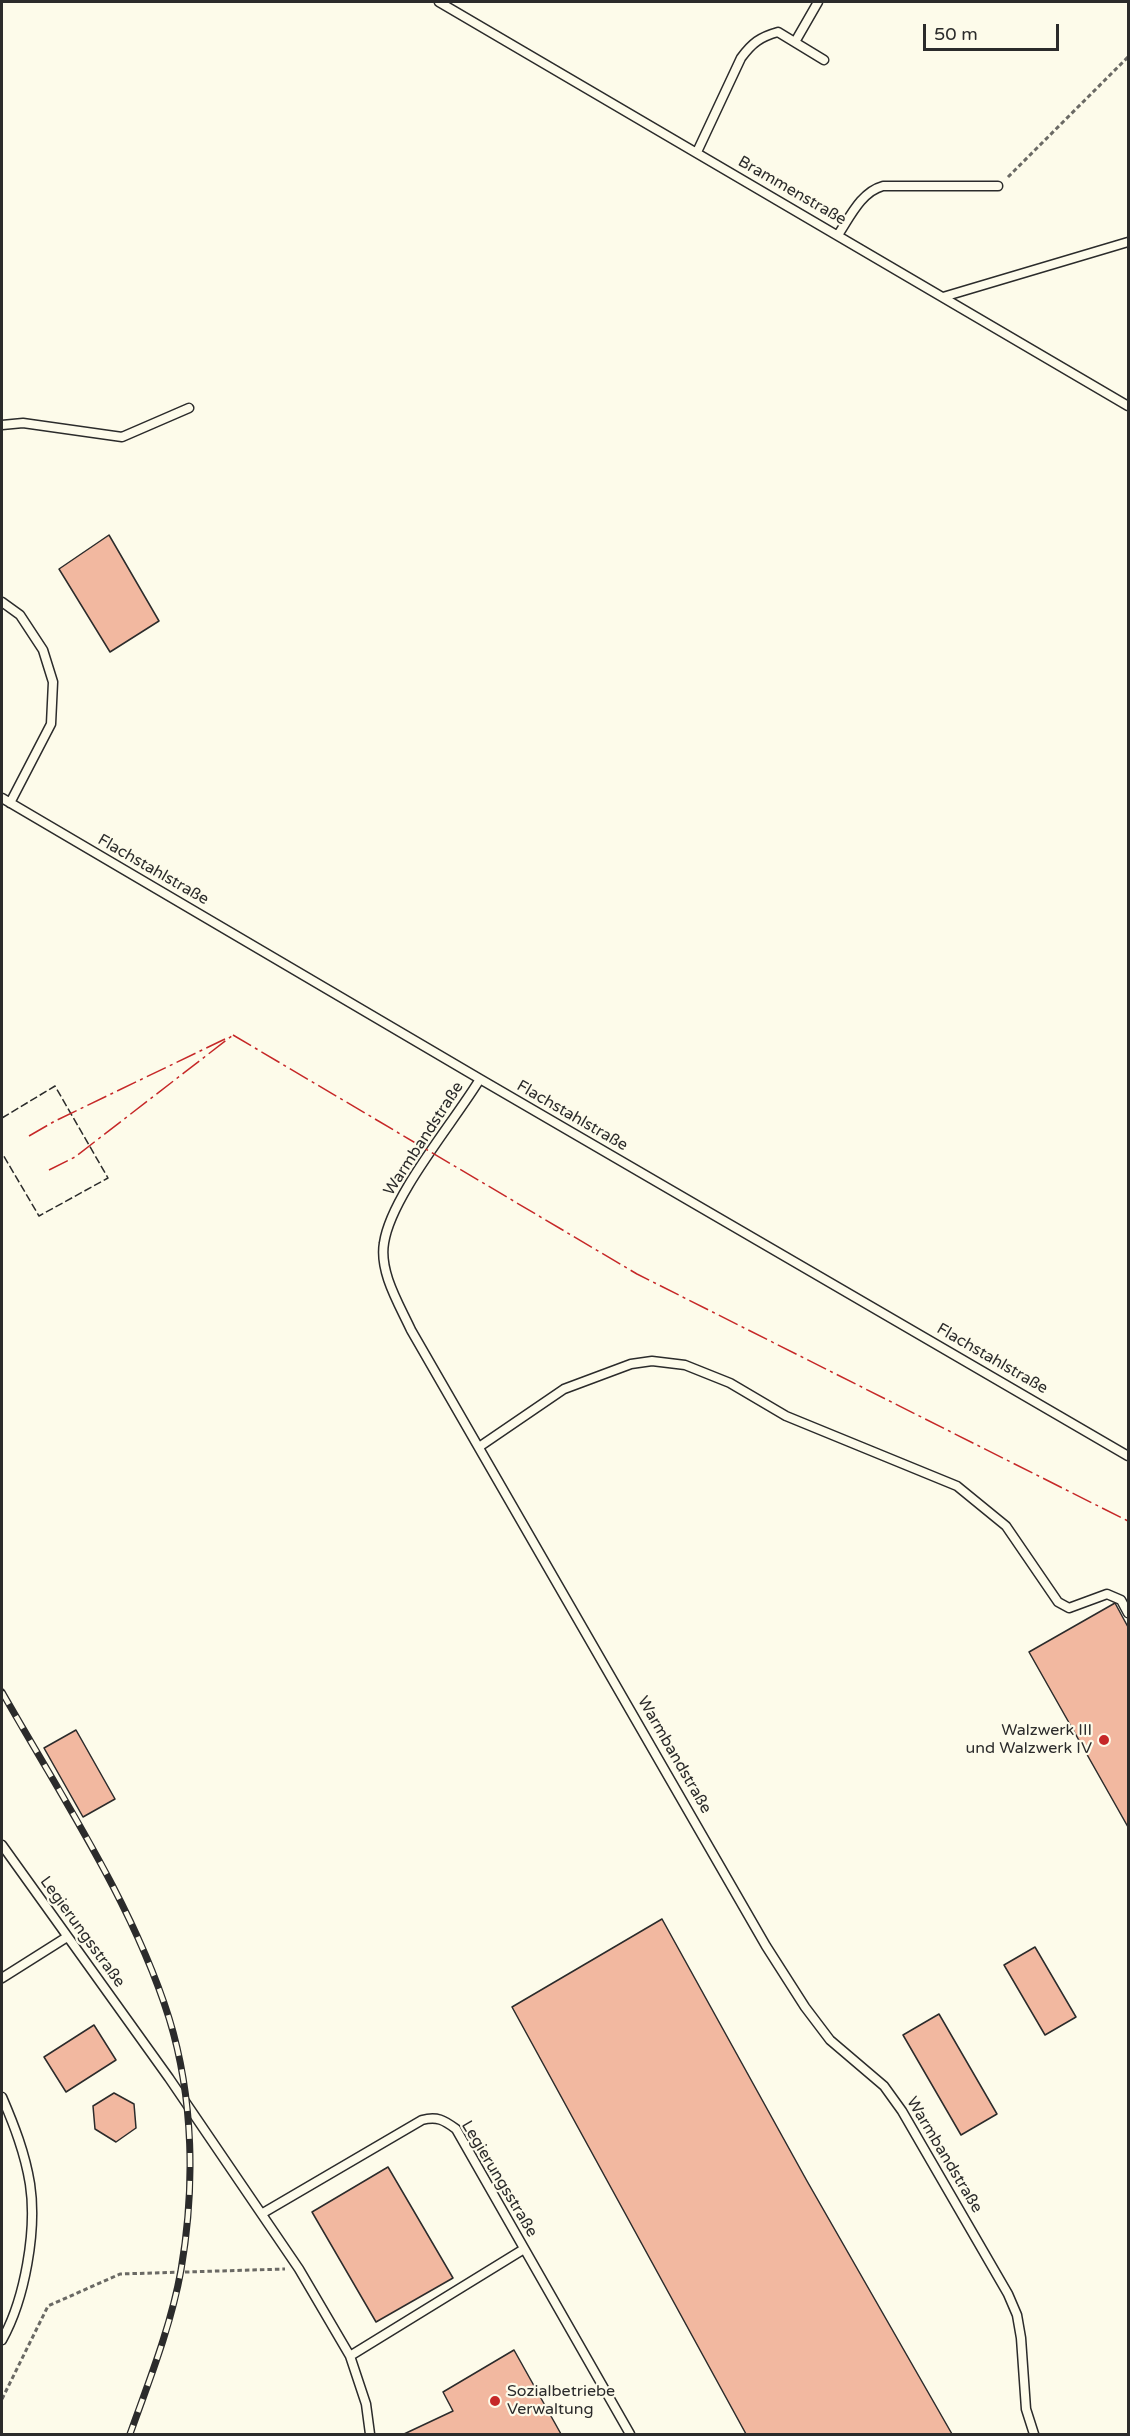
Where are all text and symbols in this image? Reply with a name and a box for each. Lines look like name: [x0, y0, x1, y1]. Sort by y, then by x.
scale bar: [926, 12, 1062, 50]
text: 50 m: [934, 23, 978, 45]
street label: Brammenstraße: [734, 152, 850, 230]
street label: Flachstahlstraße: [94, 830, 212, 910]
street label: Flachstahlstraße: [513, 1076, 631, 1156]
street label: Warmbandstraße: [380, 1078, 468, 1200]
street label: Flachstahlstraße: [933, 1319, 1051, 1399]
street label: Warmbandstraße: [633, 1693, 715, 1817]
place label: Walzwerk III und Walzwerk IV: [965, 1721, 1092, 1759]
marker: Walzwerk III und Walzwerk IV: [1097, 1733, 1111, 1747]
street label: Legierungsstraße: [35, 1873, 129, 1991]
street label: Warmbandstraße: [902, 2094, 986, 2216]
street label: Legierungsstraße: [457, 2117, 541, 2241]
place label: Sozialbetriebe Verwaltung: [507, 2382, 615, 2420]
marker: Sozialbetriebe Verwaltung: [488, 2394, 502, 2408]

